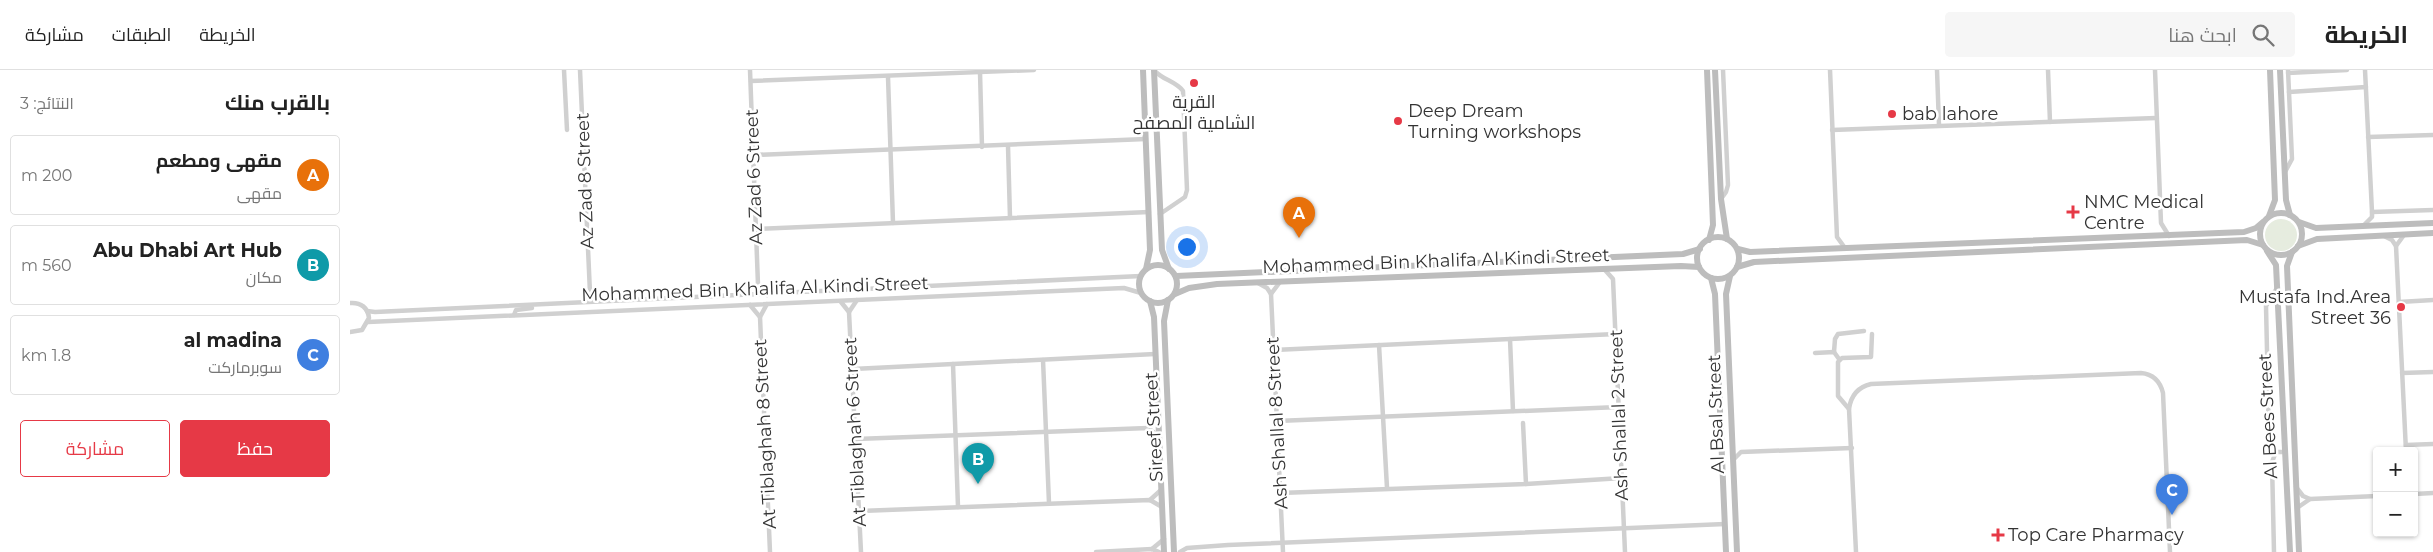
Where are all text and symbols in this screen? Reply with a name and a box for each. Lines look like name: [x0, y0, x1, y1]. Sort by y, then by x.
search box: [1945, 12, 2295, 57]
text: الخريطة: [2325, 20, 2408, 49]
icon: search: [2249, 21, 2277, 49]
text: مشاركة: [25, 24, 84, 46]
text: الطبقات: [112, 24, 171, 46]
text: الخريطة: [199, 24, 256, 46]
text: ابحث هنا: [2168, 24, 2237, 47]
marker: القرية الشامية المصفح: [1188, 77, 1200, 89]
text: بالقرب منك: [225, 90, 330, 115]
place label: القرية الشامية المصفح: [1133, 91, 1255, 135]
text: النتائج: 3: [20, 94, 74, 113]
place label: Deep Dream Turning workshops: [1408, 100, 1581, 143]
place label: bab lahore: [1902, 103, 1999, 125]
marker: bab lahore: [1886, 108, 1898, 120]
street label: Az Zad 6 Street: [741, 109, 767, 245]
street label: Az Zad 8 Street: [572, 112, 598, 250]
marker: Deep Dream Turning workshops: [1392, 115, 1404, 127]
text: مقهى ومطعم: [156, 149, 282, 172]
text: 200 m: [21, 166, 72, 185]
text: A: [307, 166, 319, 185]
text: مقهى: [237, 184, 282, 203]
place label: NMC Medical Centre: [2084, 191, 2204, 234]
pin: A: [1283, 197, 1315, 238]
marker: NMC Medical Centre: [2066, 205, 2080, 219]
your location: [1174, 234, 1200, 260]
text: Abu Dhabi Art Hub: [93, 239, 282, 262]
street label: Mohammed Bin Khalifa Al Kindi Street: [1262, 244, 1610, 278]
text: 560 m: [21, 256, 72, 275]
text: B: [307, 256, 319, 275]
text: مكان: [246, 268, 282, 287]
street label: Mohammed Bin Khalifa Al Kindi Street: [581, 272, 929, 306]
place label: Mustafa Ind.Area Street 36: [2239, 286, 2391, 329]
marker: Mustafa Ind.Area Street 36: [2395, 301, 2407, 313]
text: al madina: [184, 329, 282, 352]
street label: Ash Shallal 2 Street: [1605, 329, 1633, 501]
street label: Ash Shallal 8 Street: [1261, 336, 1293, 510]
street label: At Tiblaghah 6 Street: [839, 337, 871, 527]
street label: At Tiblaghah 8 Street: [749, 338, 781, 530]
text: 1.8 km: [21, 346, 71, 365]
text: C: [307, 346, 319, 365]
street label: Al Bees Street: [2254, 353, 2282, 479]
street label: Al Bsal Street: [1703, 354, 1729, 474]
text: سوبرماركت: [208, 358, 282, 377]
street label: Sireef Street: [1140, 372, 1168, 482]
button: مشاركة: [20, 420, 170, 477]
button: حفظ: [180, 420, 330, 477]
pin: B: [962, 443, 994, 484]
map controls: [2373, 447, 2418, 537]
button: +: [2373, 447, 2418, 492]
pin: C: [2156, 474, 2188, 515]
button: −: [2373, 492, 2418, 537]
place label: Top Care Pharmacy: [2008, 524, 2184, 546]
marker: Top Care Pharmacy: [1992, 529, 2004, 541]

